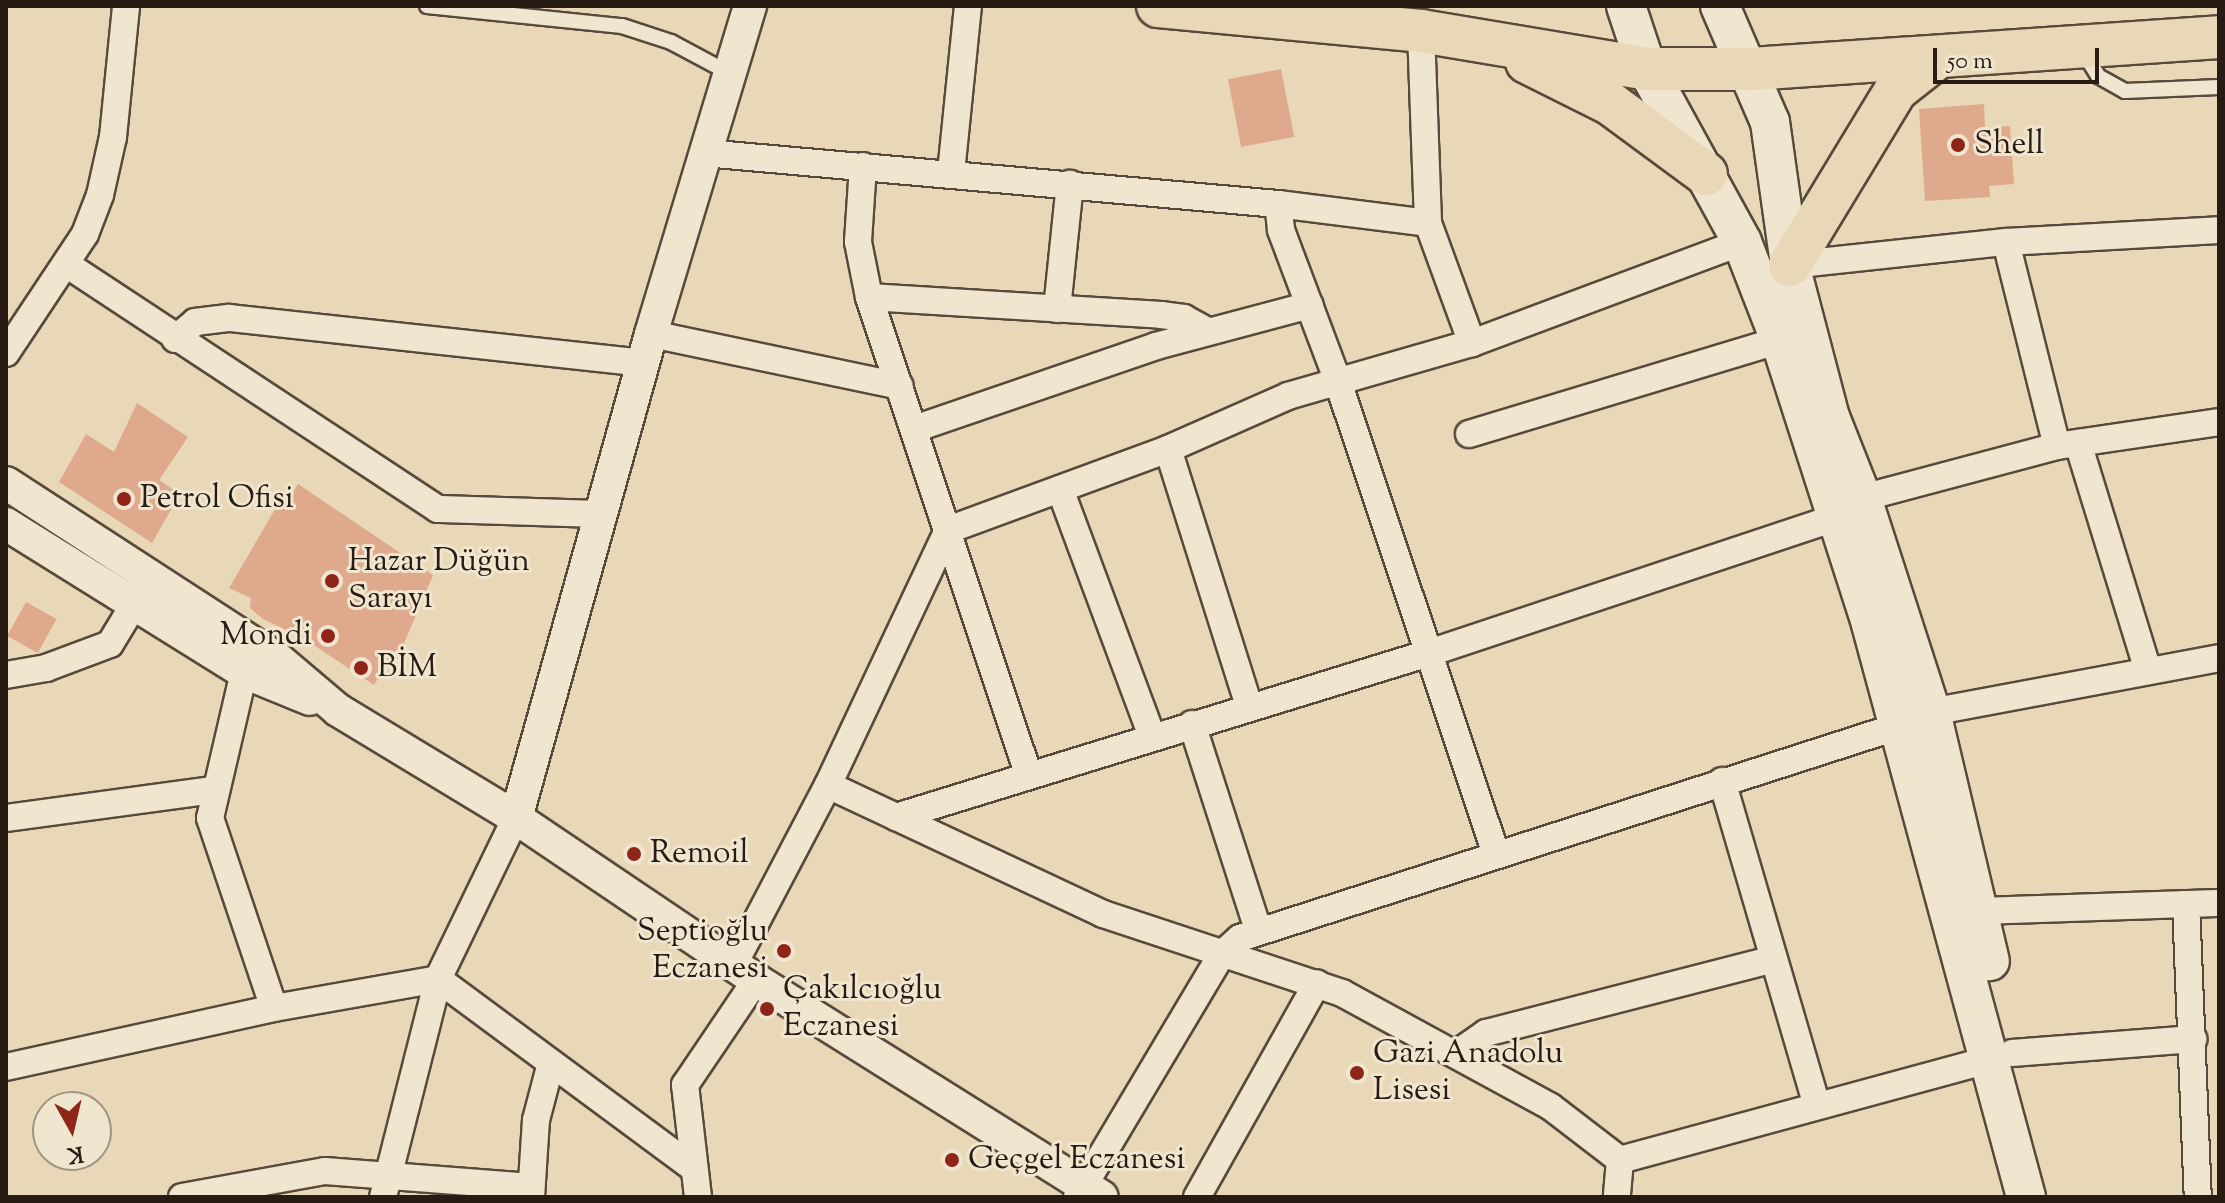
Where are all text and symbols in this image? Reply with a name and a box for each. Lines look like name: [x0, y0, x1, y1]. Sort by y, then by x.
scale bar: [1937, 32, 2103, 82]
text: 50 m: [1947, 45, 1993, 79]
place label: Shell: [1974, 126, 2044, 164]
marker: Shell: [1949, 136, 1967, 154]
place label: Petrol Ofisi: [140, 480, 294, 518]
marker: Petrol Ofisi: [115, 490, 133, 508]
place label: Hazar Düğün Sarayı: [348, 544, 530, 619]
marker: Hazar Düğün Sarayı: [323, 572, 341, 590]
place label: Mondi: [220, 617, 312, 655]
marker: Mondi: [319, 627, 337, 645]
place label: BİM: [377, 649, 437, 687]
marker: BİM: [352, 659, 370, 677]
place label: Remoil: [650, 835, 749, 873]
marker: Remoil: [625, 845, 643, 863]
place label: Septioğlu Eczanesi: [637, 914, 768, 989]
marker: Septioğlu Eczanesi: [775, 942, 793, 960]
place label: Çakılcıoğlu Eczanesi: [783, 972, 942, 1047]
marker: Çakılcıoğlu Eczanesi: [758, 1000, 776, 1018]
place label: Gazi Anadolu Lisesi: [1373, 1036, 1563, 1111]
marker: Gazi Anadolu Lisesi: [1348, 1064, 1366, 1082]
north arrow: [32, 1091, 112, 1171]
text: K: [65, 1136, 85, 1170]
place label: Geçgel Eczanesi: [968, 1141, 1185, 1179]
marker: Geçgel Eczanesi: [943, 1151, 961, 1169]

